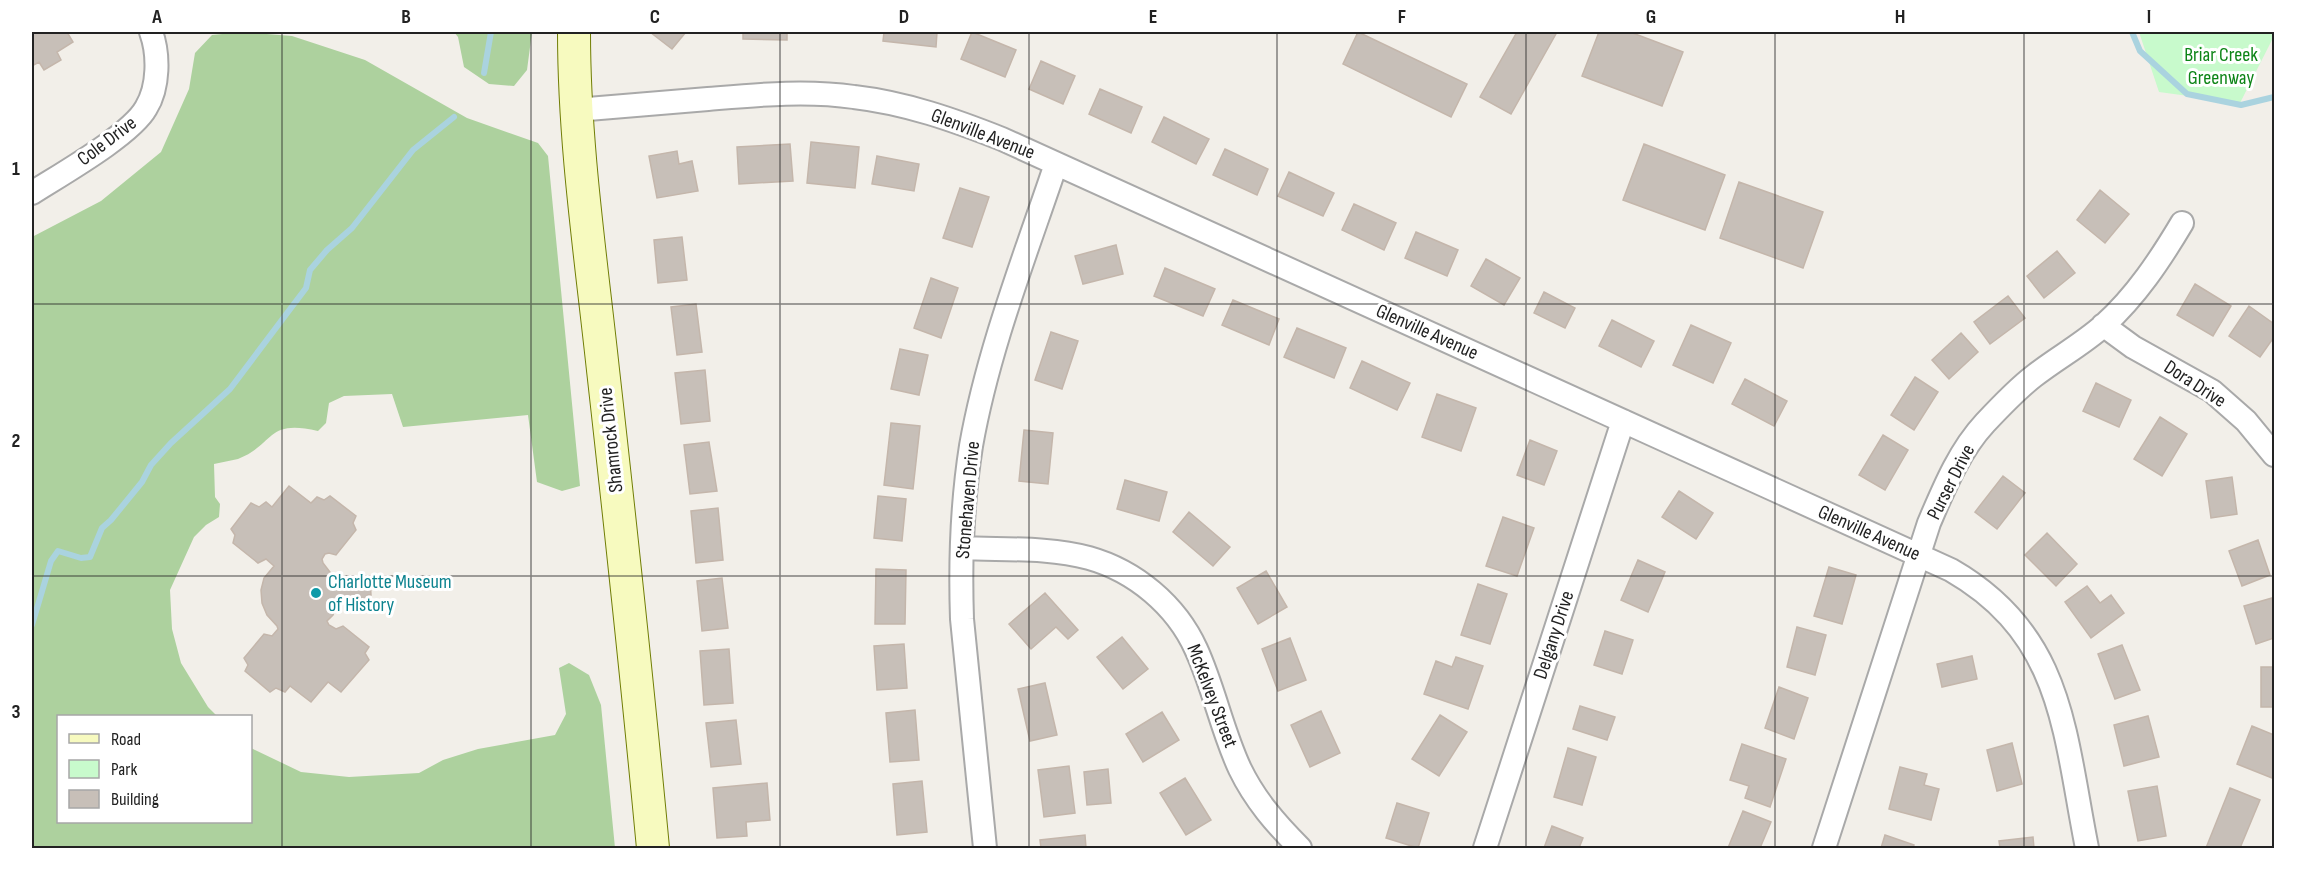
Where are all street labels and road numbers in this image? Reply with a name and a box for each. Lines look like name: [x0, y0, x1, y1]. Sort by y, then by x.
street label: Glenville Avenue: [928, 103, 1038, 165]
street label: Cole Drive: [73, 111, 141, 171]
street label: Glenville Avenue: [1372, 299, 1482, 365]
street label: Dora Drive: [2159, 355, 2231, 413]
street label: Shamrock Drive: [594, 386, 628, 494]
street label: Stonehaven Drive: [951, 440, 985, 560]
street label: Purser Drive: [1922, 440, 1980, 524]
street label: Glenville Avenue: [1814, 500, 1924, 566]
street label: Delgany Drive: [1528, 588, 1580, 682]
street label: McKelvey Street: [1181, 641, 1243, 751]

